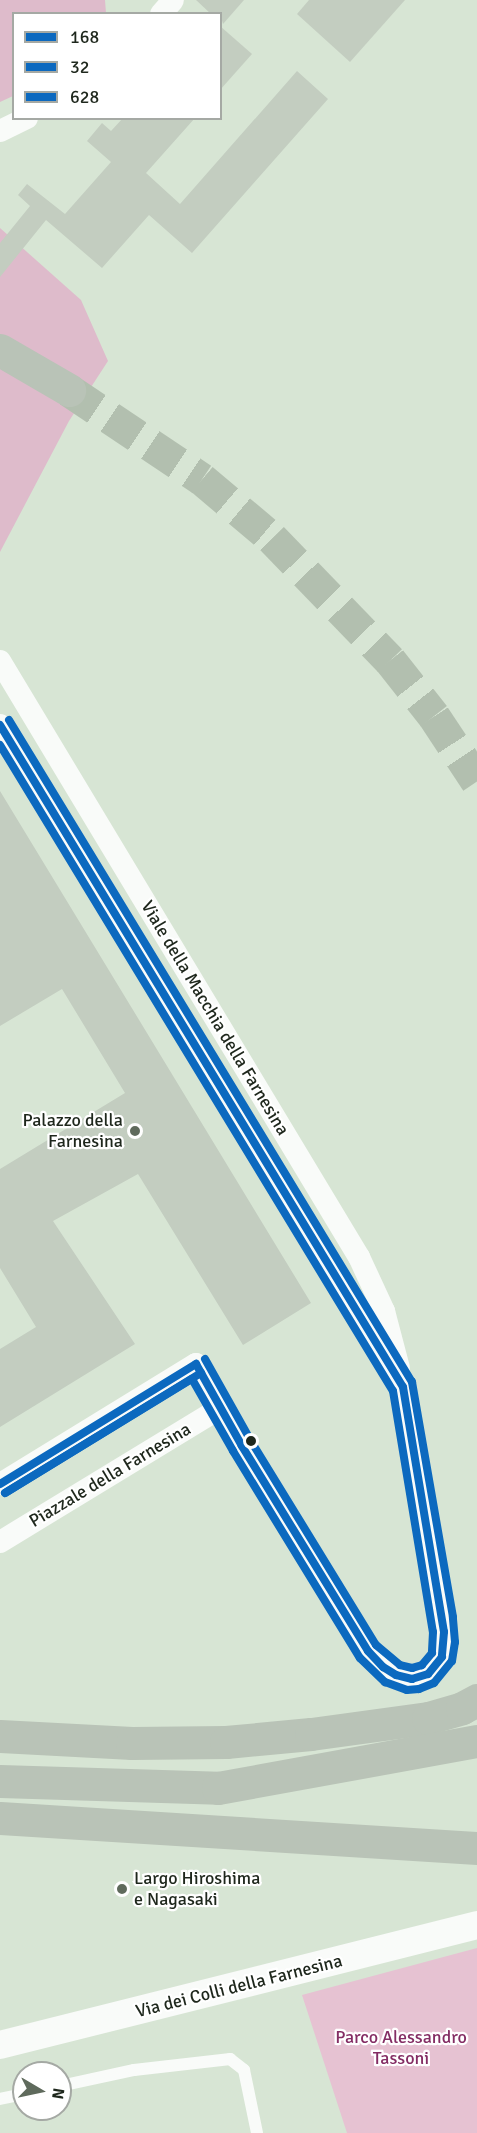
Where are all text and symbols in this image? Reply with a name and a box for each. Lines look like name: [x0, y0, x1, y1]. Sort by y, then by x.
legend: [12, 12, 222, 120]
text: 168: [70, 26, 99, 48]
text: 32: [70, 56, 89, 78]
text: 628: [70, 86, 99, 108]
street label: Viale della Macchia della Farnesina: [136, 897, 294, 1139]
place label: Palazzo della Farnesina: [22, 1110, 123, 1152]
marker: Palazzo della Farnesina: [128, 1124, 142, 1138]
street label: Piazzale della Farnesina: [25, 1418, 195, 1532]
unlabelled marker: [245, 1435, 257, 1447]
place label: Largo Hiroshima e Nagasaki: [134, 1868, 260, 1910]
marker: Largo Hiroshima e Nagasaki: [115, 1882, 129, 1896]
street label: Via dei Colli della Farnesina: [134, 1950, 344, 2022]
park label: Parco Alessandro Tassoni: [335, 2027, 467, 2070]
north arrow: [12, 2061, 72, 2121]
text: N: [47, 2086, 69, 2101]

